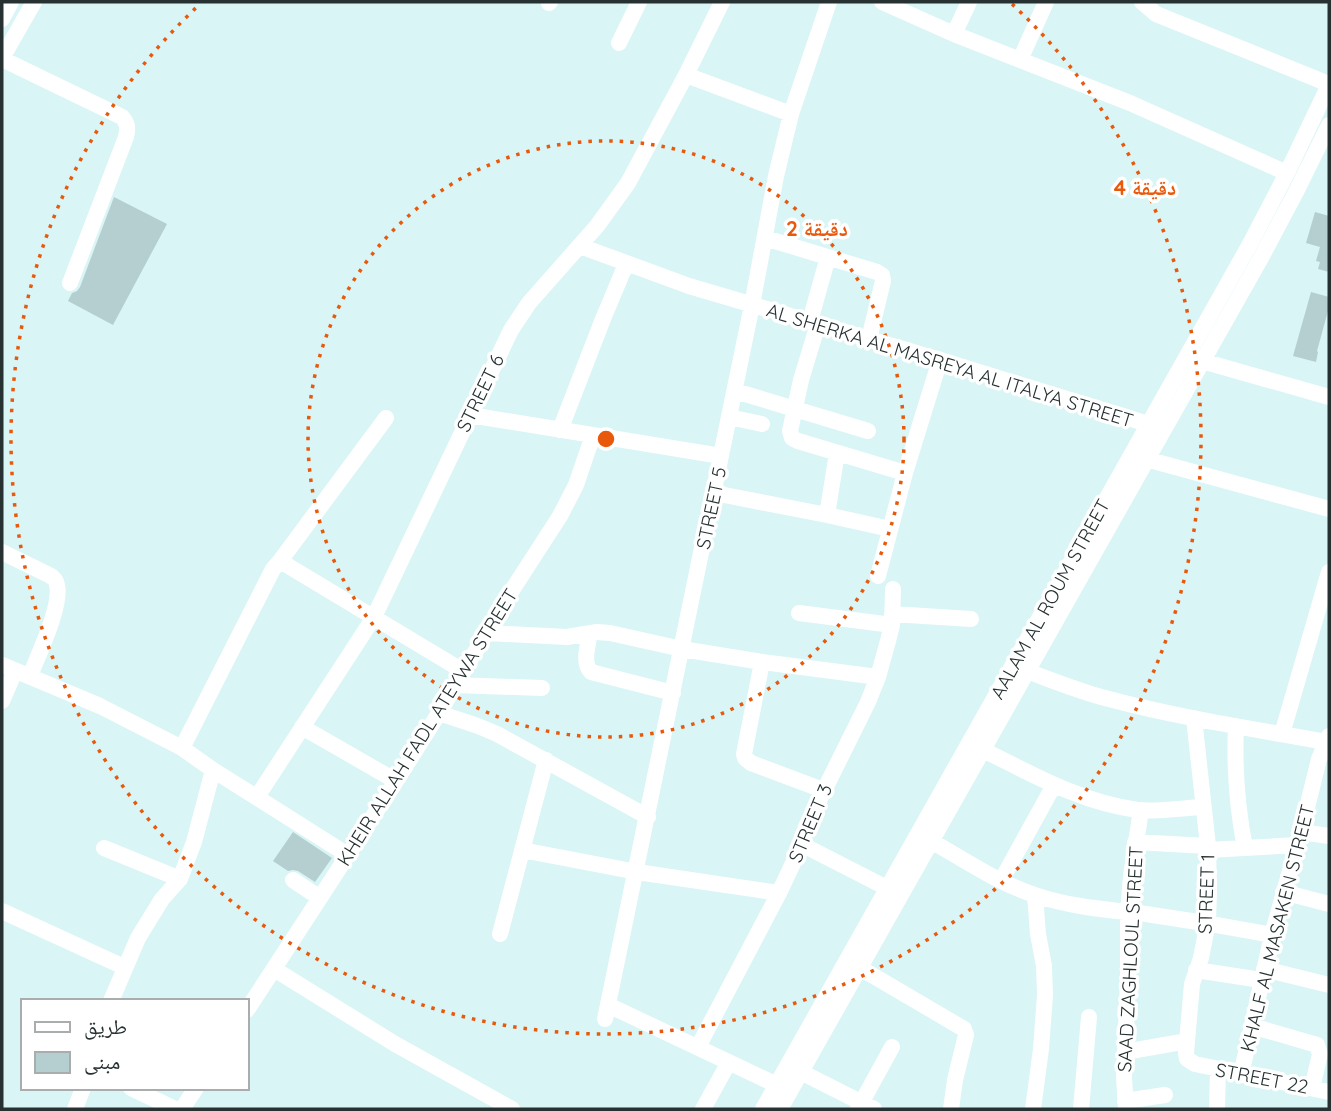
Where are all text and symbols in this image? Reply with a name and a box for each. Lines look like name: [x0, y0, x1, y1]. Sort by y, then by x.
text: 4 دقيقة: [1114, 174, 1176, 200]
text: 2 دقيقة: [786, 215, 848, 241]
street label: AL SHERKA AL MASREYA AL ITALYA STREET: [764, 298, 1136, 432]
street label: STREET 6: [451, 350, 509, 436]
centre of rings: [594, 427, 618, 451]
street label: STREET 5: [691, 465, 731, 551]
street label: AALAM AL ROUM STREET: [985, 495, 1115, 703]
street label: KHEIR ALLAH FADL ATEYWA STREET: [331, 584, 523, 870]
street label: STREET 3: [783, 780, 837, 866]
street label: KHALF AL MASAKEN STREET: [1235, 802, 1319, 1054]
street label: SAAD ZAGHLOUL STREET: [1112, 845, 1148, 1073]
street label: STREET 1: [1193, 854, 1219, 934]
legend: [21, 999, 248, 1090]
text: طريق: [84, 1013, 127, 1040]
text: مبنى: [84, 1048, 120, 1075]
street label: STREET 22: [1213, 1057, 1311, 1099]

